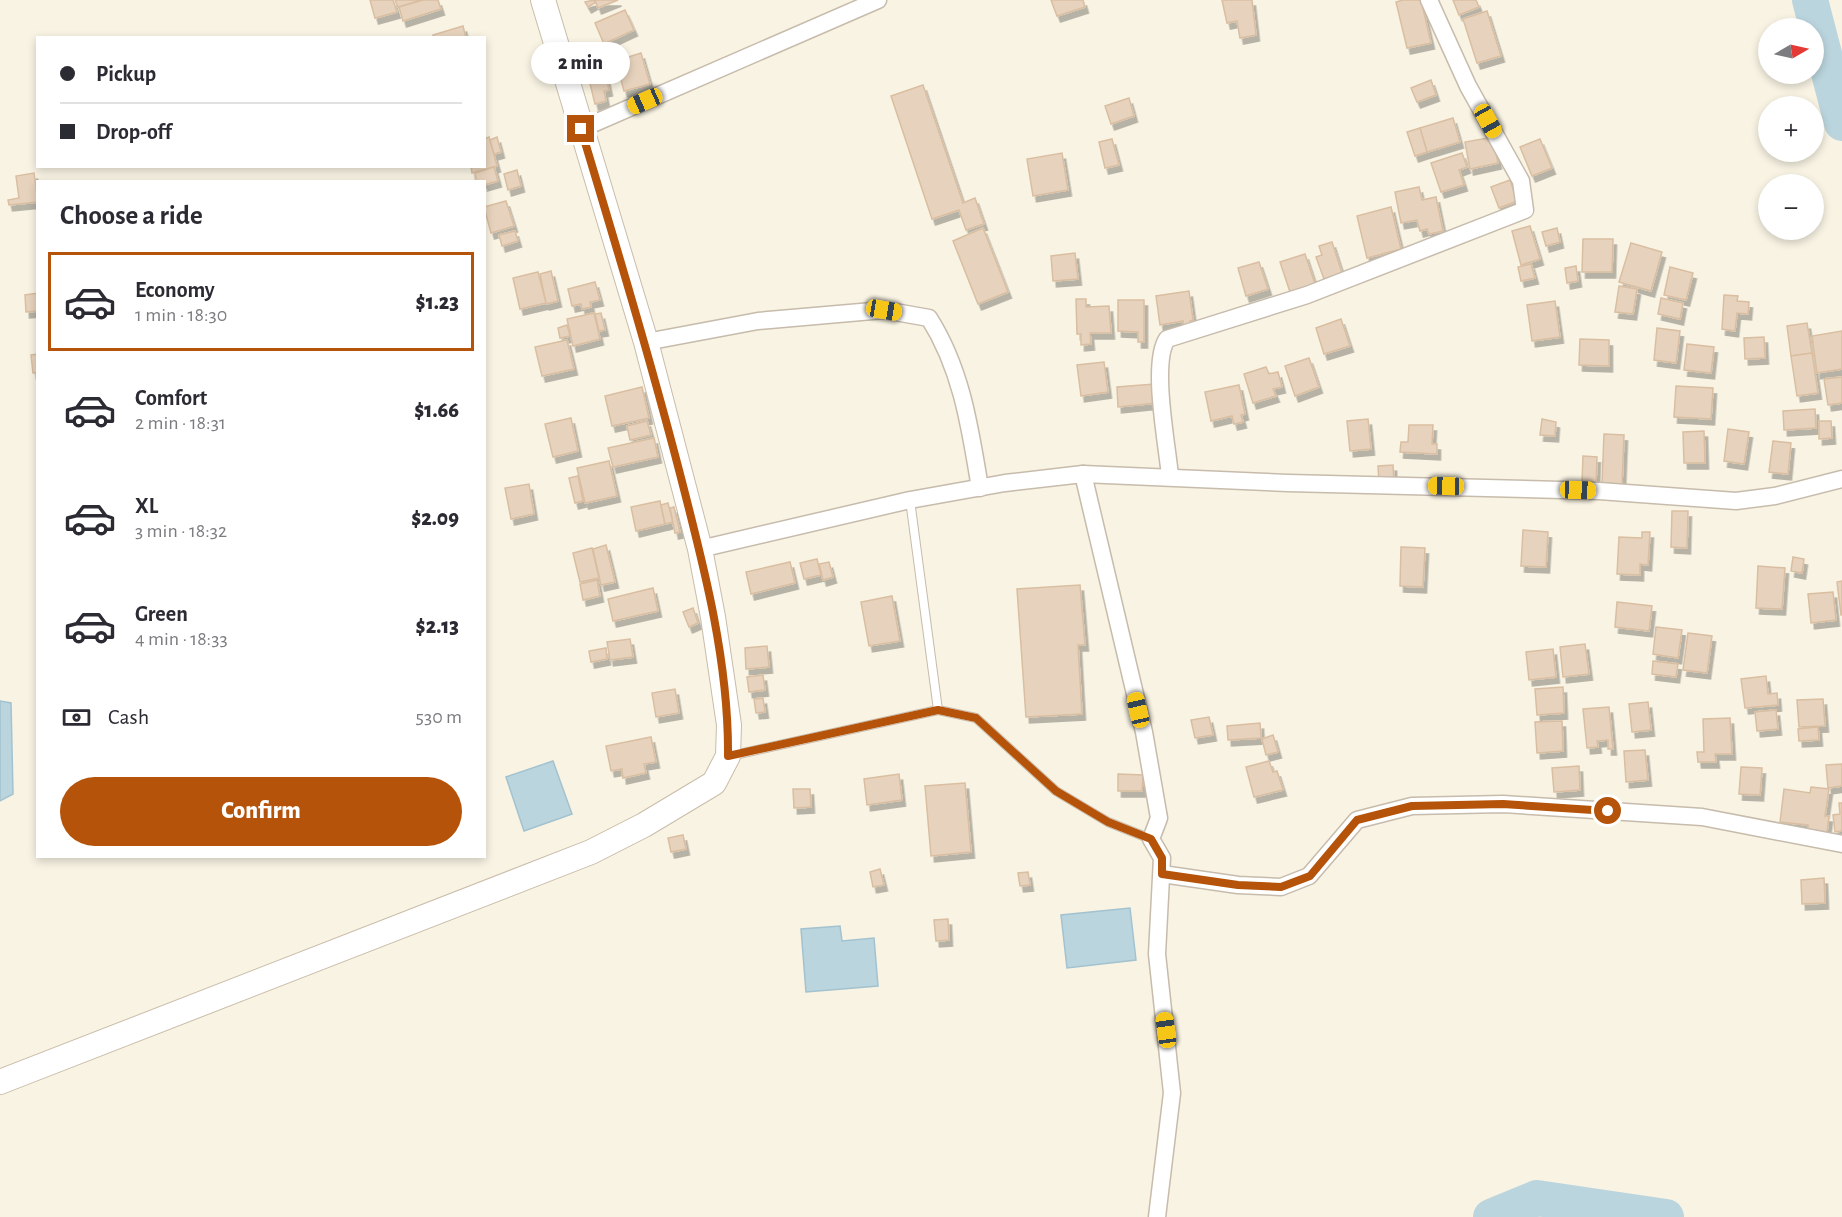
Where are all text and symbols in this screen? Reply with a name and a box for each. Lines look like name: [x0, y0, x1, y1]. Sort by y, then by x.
north arrow: [1758, 18, 1824, 84]
map controls: [1758, 18, 1824, 240]
callout: 2 min: [532, 42, 630, 84]
text: 2 min: [558, 53, 603, 73]
text: Pickup: [96, 63, 156, 85]
car: [625, 85, 665, 117]
button: +: [1758, 96, 1824, 162]
car: [1471, 101, 1505, 141]
route end: [567, 115, 594, 142]
text: Drop-off: [96, 121, 172, 143]
button: −: [1758, 174, 1824, 240]
text: Choose a ride: [60, 202, 203, 229]
icon: car: [63, 275, 117, 329]
text: Economy: [135, 279, 215, 301]
text: $1.23: [416, 291, 459, 313]
car: [865, 298, 903, 322]
text: 1 min · 18:30: [135, 305, 227, 325]
icon: car: [63, 383, 117, 437]
text: Comfort: [135, 387, 207, 409]
text: $1.66: [414, 399, 459, 421]
text: 2 min · 18:31: [135, 413, 226, 433]
car: [1428, 477, 1464, 495]
car: [1560, 480, 1596, 500]
icon: car: [63, 491, 117, 545]
text: XL: [135, 495, 158, 517]
text: $2.09: [411, 507, 459, 529]
text: 3 min · 18:32: [135, 521, 227, 541]
icon: car: [63, 599, 117, 653]
text: Green: [135, 603, 188, 625]
text: $2.13: [416, 615, 459, 637]
text: 4 min · 18:33: [135, 629, 228, 649]
car: [1125, 690, 1151, 730]
icon: cash: [60, 701, 93, 734]
text: Cash: [108, 706, 149, 728]
text: 530 m: [416, 707, 462, 727]
button: Confirm: [60, 777, 462, 846]
route start: [1594, 797, 1621, 824]
car: [1155, 1011, 1177, 1049]

